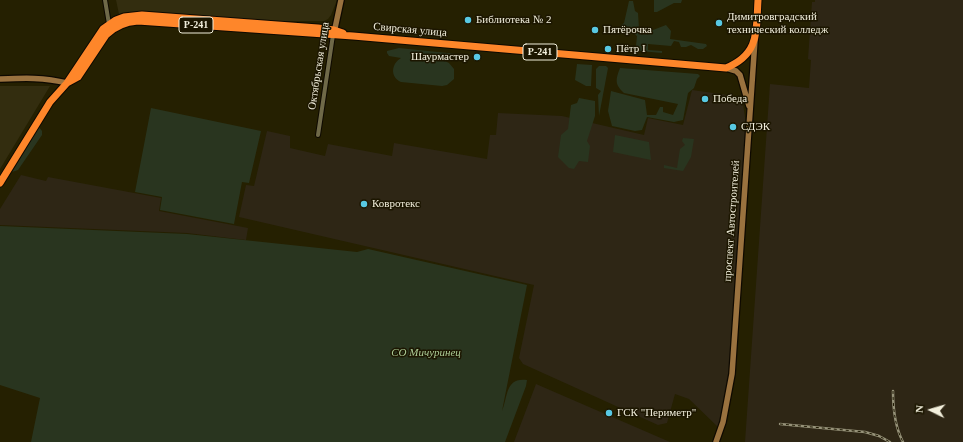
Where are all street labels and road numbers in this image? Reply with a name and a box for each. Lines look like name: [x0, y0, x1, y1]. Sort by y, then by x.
road number: Р-241: [179, 17, 213, 33]
street label: Свирская улица: [373, 20, 447, 40]
street label: Октябрьская улица: [306, 21, 332, 111]
road number: Р-241: [523, 44, 557, 60]
street label: проспект Автостроителей: [721, 160, 743, 282]

